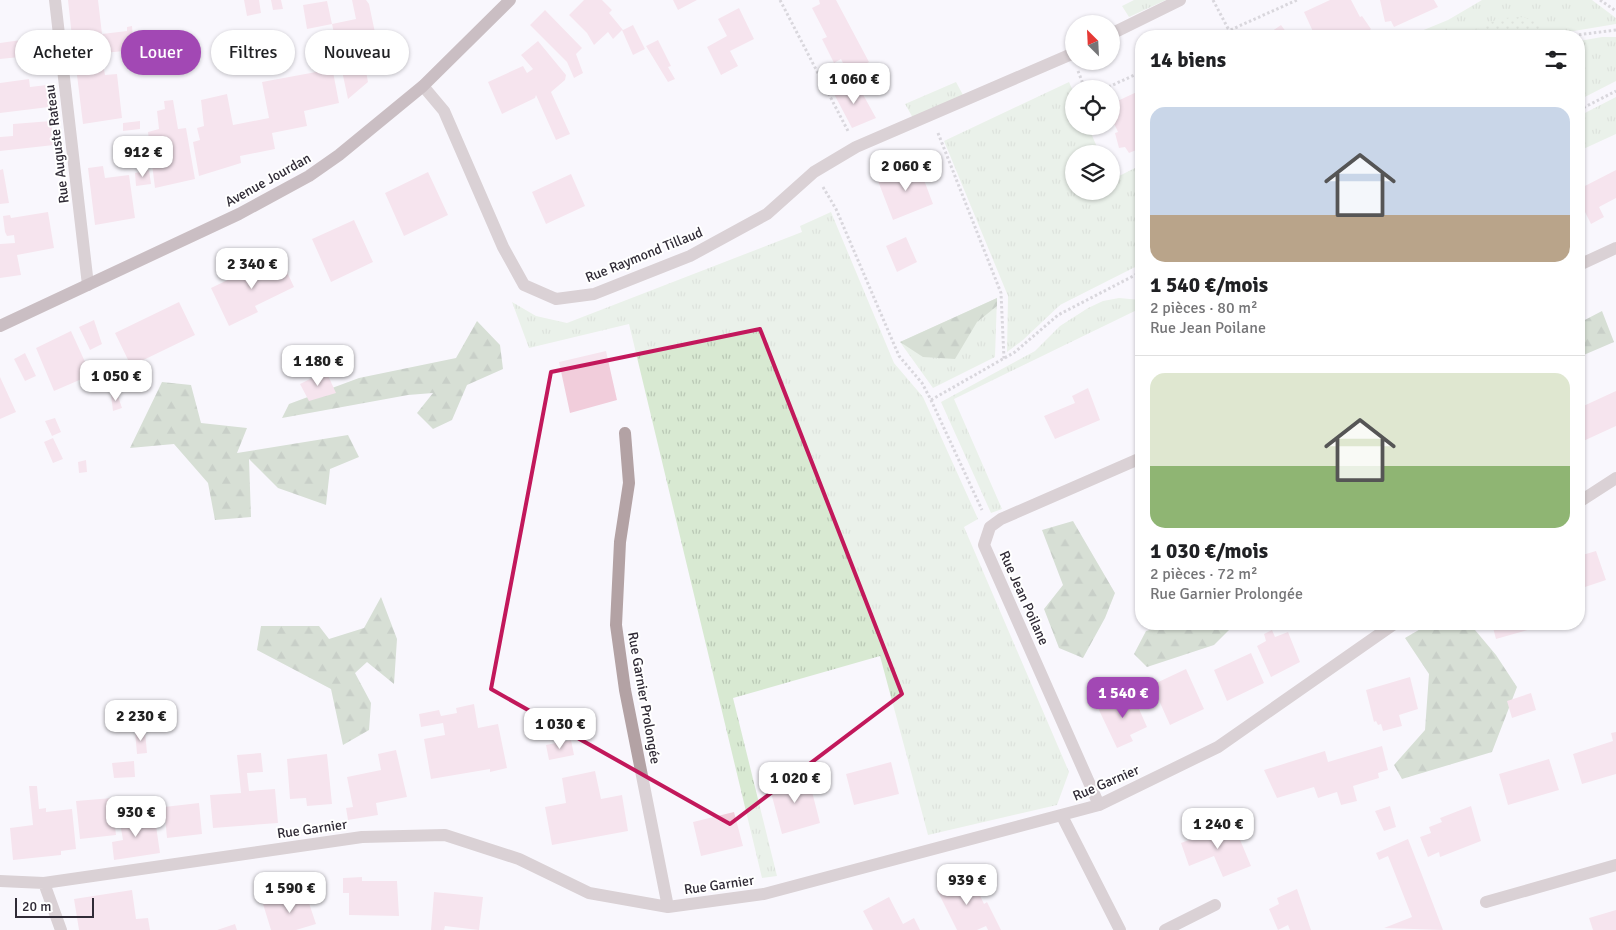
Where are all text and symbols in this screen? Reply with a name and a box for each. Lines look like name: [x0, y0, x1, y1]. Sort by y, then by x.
north arrow: [1065, 15, 1120, 70]
map controls: [1065, 15, 1120, 200]
chip: Acheter: [15, 30, 111, 75]
chip: Louer: [121, 30, 201, 75]
chip: Filtres: [211, 30, 295, 75]
chip: Nouveau: [305, 30, 409, 75]
icon: filters: [1542, 46, 1570, 74]
text: 14 biens: [1150, 47, 1226, 73]
pin: 1 060 €: [808, 62, 900, 105]
text: 1 060 €: [829, 69, 879, 89]
button: locate: [1065, 80, 1120, 135]
street label: Rue Auguste Rateau: [41, 84, 73, 204]
pin: 912 €: [108, 136, 178, 178]
icon: home: [1315, 140, 1405, 230]
text: 912 €: [124, 142, 162, 162]
button: layers: [1065, 145, 1120, 200]
street label: Avenue Jourdan: [222, 149, 314, 211]
pin: 2 060 €: [860, 150, 952, 192]
text: 2 060 €: [881, 156, 931, 176]
street label: Rue Raymond Tillaud: [583, 224, 705, 286]
pin: 2 340 €: [206, 248, 298, 290]
text: 2 340 €: [227, 254, 277, 274]
text: 1 540 €/mois: [1150, 272, 1268, 298]
text: 2 pièces · 80 m²: [1150, 298, 1258, 318]
text: Rue Jean Poilane: [1150, 318, 1266, 338]
pin: 1 180 €: [272, 344, 364, 387]
text: 1 180 €: [293, 351, 343, 371]
pin: 1 050 €: [70, 360, 162, 402]
text: 1 050 €: [91, 366, 141, 386]
icon: home: [1315, 405, 1405, 495]
text: 1 030 €/mois: [1150, 538, 1268, 564]
street label: Rue Jean Poilane: [996, 548, 1052, 648]
text: 2 pièces · 72 m²: [1150, 564, 1258, 584]
text: Rue Garnier Prolongée: [1150, 584, 1303, 604]
street label: Rue Garnier Prolongée: [624, 631, 664, 765]
pin: 1 540 €: [1077, 676, 1169, 719]
text: 1 540 €: [1098, 683, 1148, 703]
pin: 2 230 €: [95, 700, 187, 742]
text: 2 230 €: [116, 706, 166, 726]
pin: 1 030 €: [514, 708, 606, 750]
text: 1 030 €: [535, 714, 585, 734]
street label: Rue Garnier: [1070, 761, 1143, 805]
pin: 1 020 €: [749, 762, 841, 804]
text: 1 020 €: [770, 768, 820, 788]
pin: 930 €: [101, 796, 171, 838]
text: 930 €: [117, 802, 155, 822]
pin: 1 240 €: [1172, 808, 1264, 850]
text: 1 240 €: [1193, 814, 1243, 834]
street label: Rue Garnier: [276, 816, 349, 842]
pin: 939 €: [932, 864, 1002, 906]
text: 939 €: [948, 870, 986, 890]
pin: 1 590 €: [244, 872, 336, 914]
street label: Rue Garnier: [683, 872, 756, 898]
text: 1 590 €: [265, 878, 315, 898]
scale bar: [15, 895, 94, 918]
text: 20 m: [22, 898, 51, 915]

